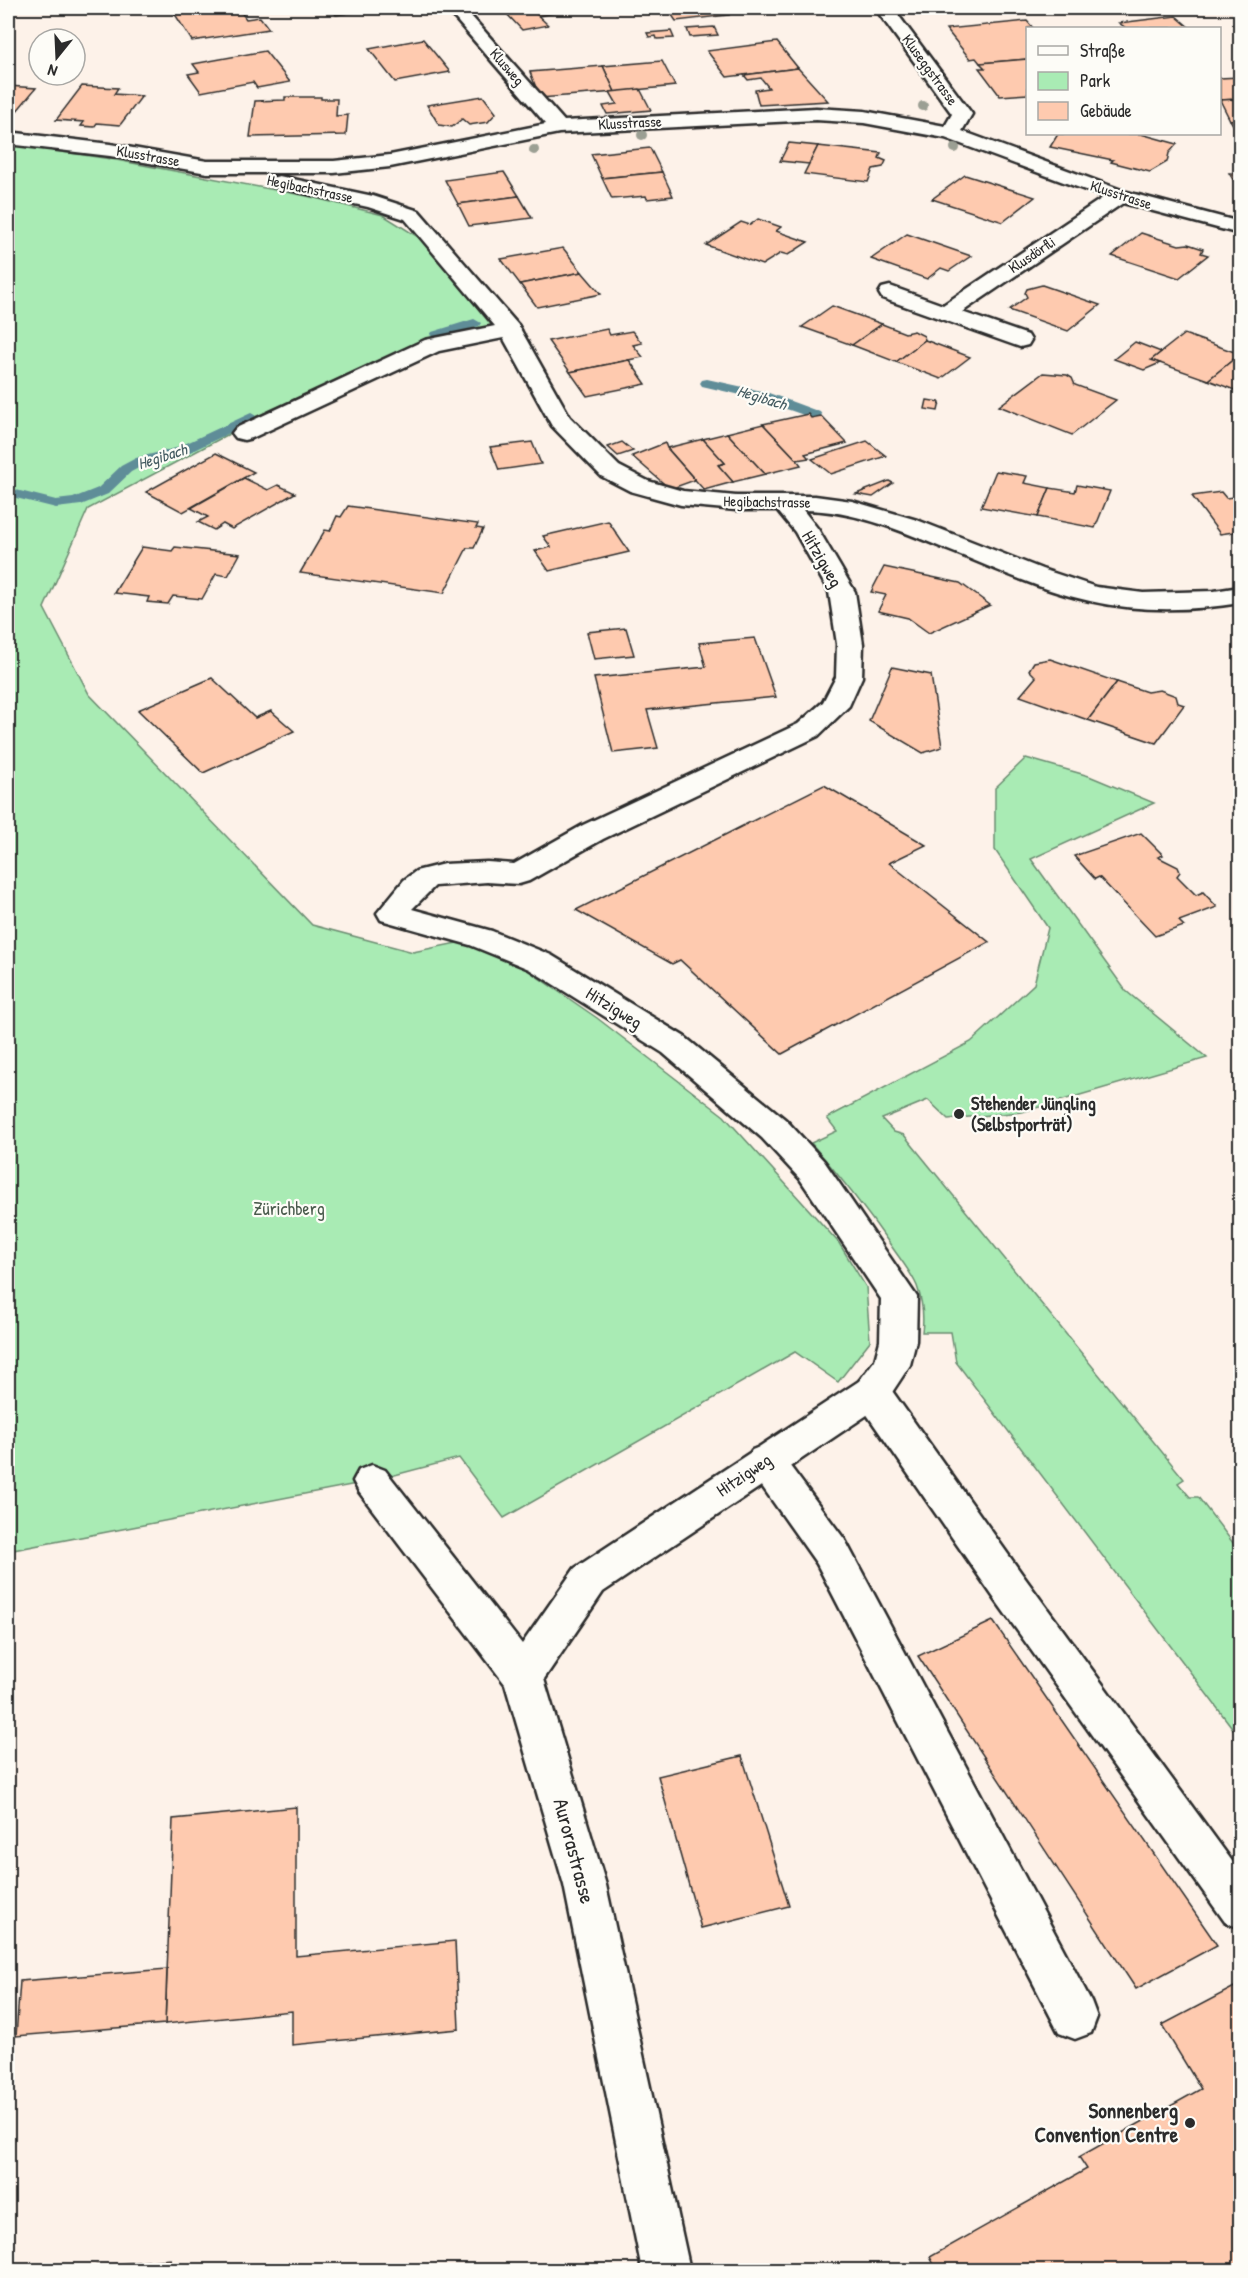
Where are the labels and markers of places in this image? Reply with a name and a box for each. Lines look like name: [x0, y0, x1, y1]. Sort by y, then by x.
place label: Stehender Jüngling (Selbstporträt): [971, 1091, 1096, 1138]
marker: Stehender Jüngling (Selbstporträt): [952, 1107, 966, 1121]
place label: Sonnenberg Convention Centre: [1035, 2096, 1179, 2149]
marker: Sonnenberg Convention Centre: [1183, 2116, 1197, 2130]

